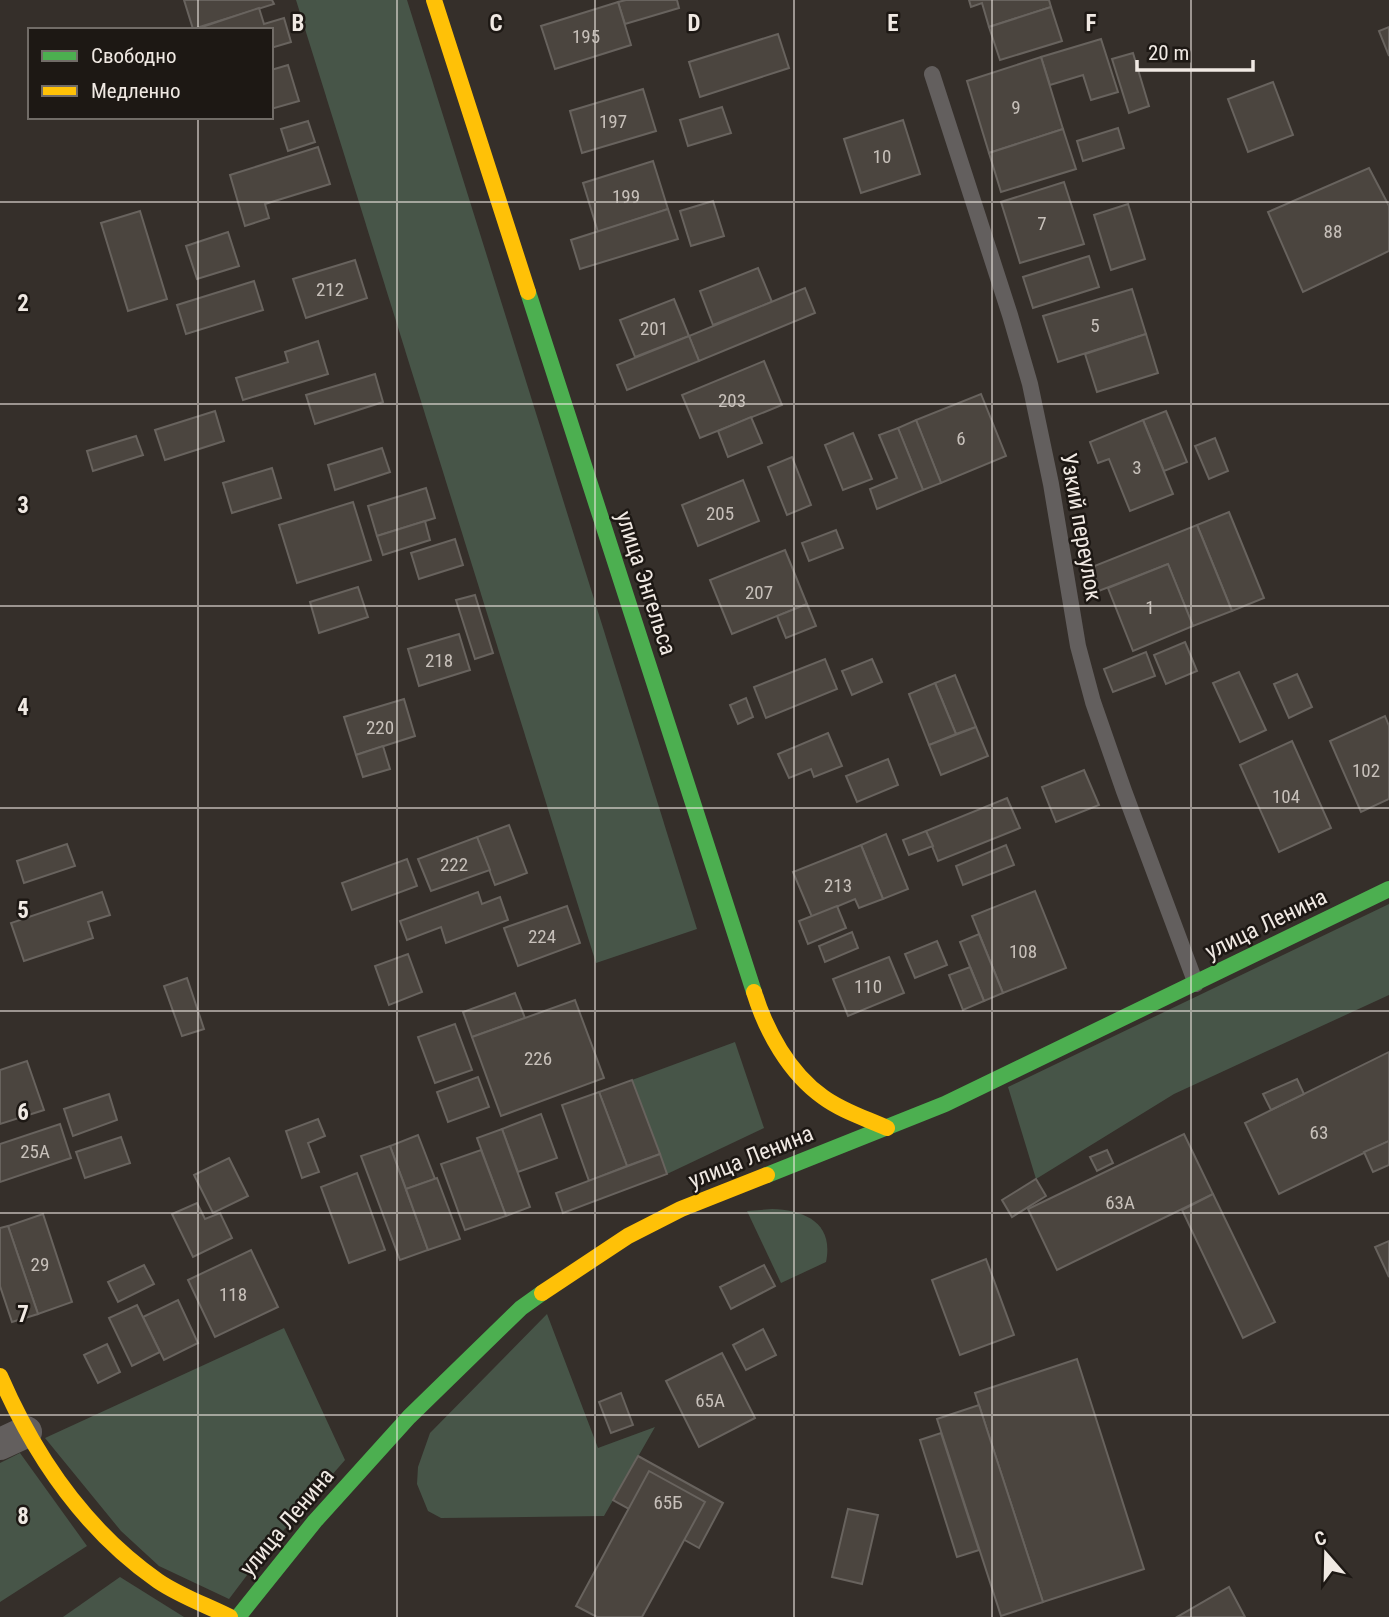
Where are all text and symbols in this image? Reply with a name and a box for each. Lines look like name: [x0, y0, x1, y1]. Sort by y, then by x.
text: B: [292, 10, 304, 37]
text: C: [489, 10, 503, 37]
text: D: [688, 10, 701, 37]
text: E: [887, 10, 899, 37]
text: F: [1086, 10, 1097, 37]
house number: 195: [572, 25, 600, 48]
legend: [28, 28, 273, 119]
scale bar: [1137, 28, 1252, 72]
text: 20 m: [1148, 41, 1189, 65]
text: Свободно: [91, 44, 177, 68]
text: Медленно: [91, 79, 180, 103]
house number: 9: [1011, 96, 1021, 119]
house number: 197: [599, 110, 627, 133]
house number: 10: [873, 145, 891, 168]
house number: 199: [612, 185, 640, 208]
house number: 7: [1037, 212, 1047, 235]
house number: 88: [1324, 220, 1342, 243]
house number: 212: [316, 278, 344, 301]
text: 2: [17, 290, 29, 317]
house number: 5: [1090, 314, 1100, 337]
house number: 201: [640, 317, 668, 340]
house number: 203: [718, 389, 746, 412]
house number: 6: [956, 427, 966, 450]
street label: Узкий переулок: [1055, 451, 1107, 603]
house number: 3: [1132, 456, 1142, 479]
text: 3: [17, 492, 29, 519]
house number: 205: [706, 502, 734, 525]
street label: улица Энгельса: [610, 508, 682, 658]
house number: 207: [745, 581, 773, 604]
house number: 1: [1145, 596, 1155, 619]
house number: 218: [425, 649, 453, 672]
text: 4: [17, 694, 29, 721]
house number: 220: [366, 716, 394, 739]
house number: 102: [1352, 759, 1380, 782]
house number: 104: [1272, 785, 1300, 808]
house number: 222: [440, 853, 468, 876]
house number: 213: [824, 874, 852, 897]
street label: улица Ленина: [1201, 883, 1331, 965]
text: 5: [17, 897, 29, 924]
house number: 224: [528, 925, 556, 948]
house number: 108: [1009, 940, 1037, 963]
house number: 110: [854, 975, 882, 998]
house number: 226: [524, 1047, 552, 1070]
text: 6: [17, 1099, 29, 1126]
street label: улица Ленина: [685, 1120, 817, 1194]
house number: 63: [1310, 1121, 1328, 1144]
house number: 25А: [20, 1140, 50, 1163]
house number: 63А: [1105, 1191, 1135, 1214]
house number: 29: [31, 1253, 49, 1276]
house number: 118: [219, 1283, 247, 1306]
text: 7: [17, 1301, 29, 1328]
house number: 65А: [695, 1389, 725, 1412]
street label: улица Ленина: [234, 1463, 340, 1581]
house number: 65Б: [653, 1491, 683, 1514]
text: 8: [17, 1503, 29, 1530]
north arrow: [1291, 1519, 1361, 1589]
text: С: [1311, 1526, 1330, 1551]

